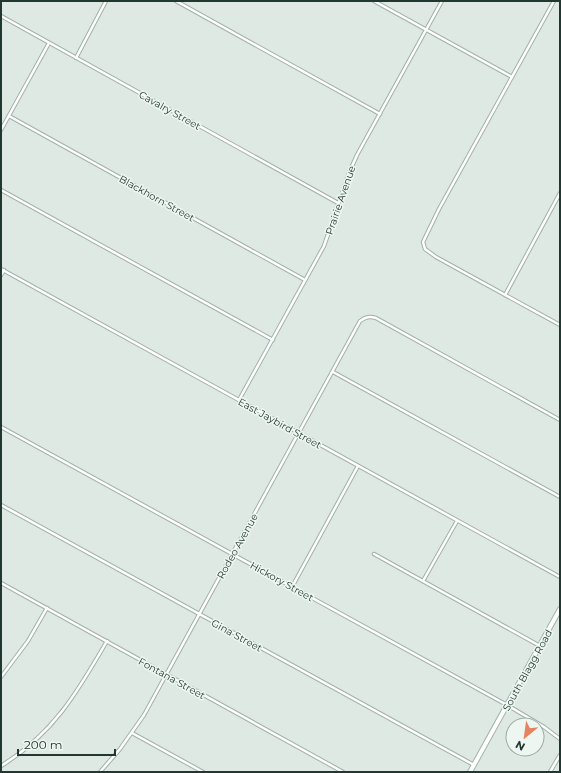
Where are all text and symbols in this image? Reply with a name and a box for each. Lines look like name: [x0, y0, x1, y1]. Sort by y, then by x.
street label: Cavalry Street: [136, 88, 203, 133]
street label: Prairie Avenue: [323, 164, 358, 236]
street label: Blackhorn Street: [117, 172, 197, 225]
street label: East Jaybird Street: [236, 395, 324, 452]
street label: Rodeo Avenue: [214, 511, 261, 581]
street label: Hickory Street: [248, 559, 316, 604]
street label: Gina Street: [209, 616, 264, 655]
street label: South Blagg Road: [500, 627, 555, 713]
street label: Fontana Street: [136, 655, 207, 702]
north arrow: [505, 717, 545, 757]
scale bar: [18, 731, 115, 757]
text: 200 m: [24, 737, 63, 752]
text: N: [513, 737, 527, 754]

